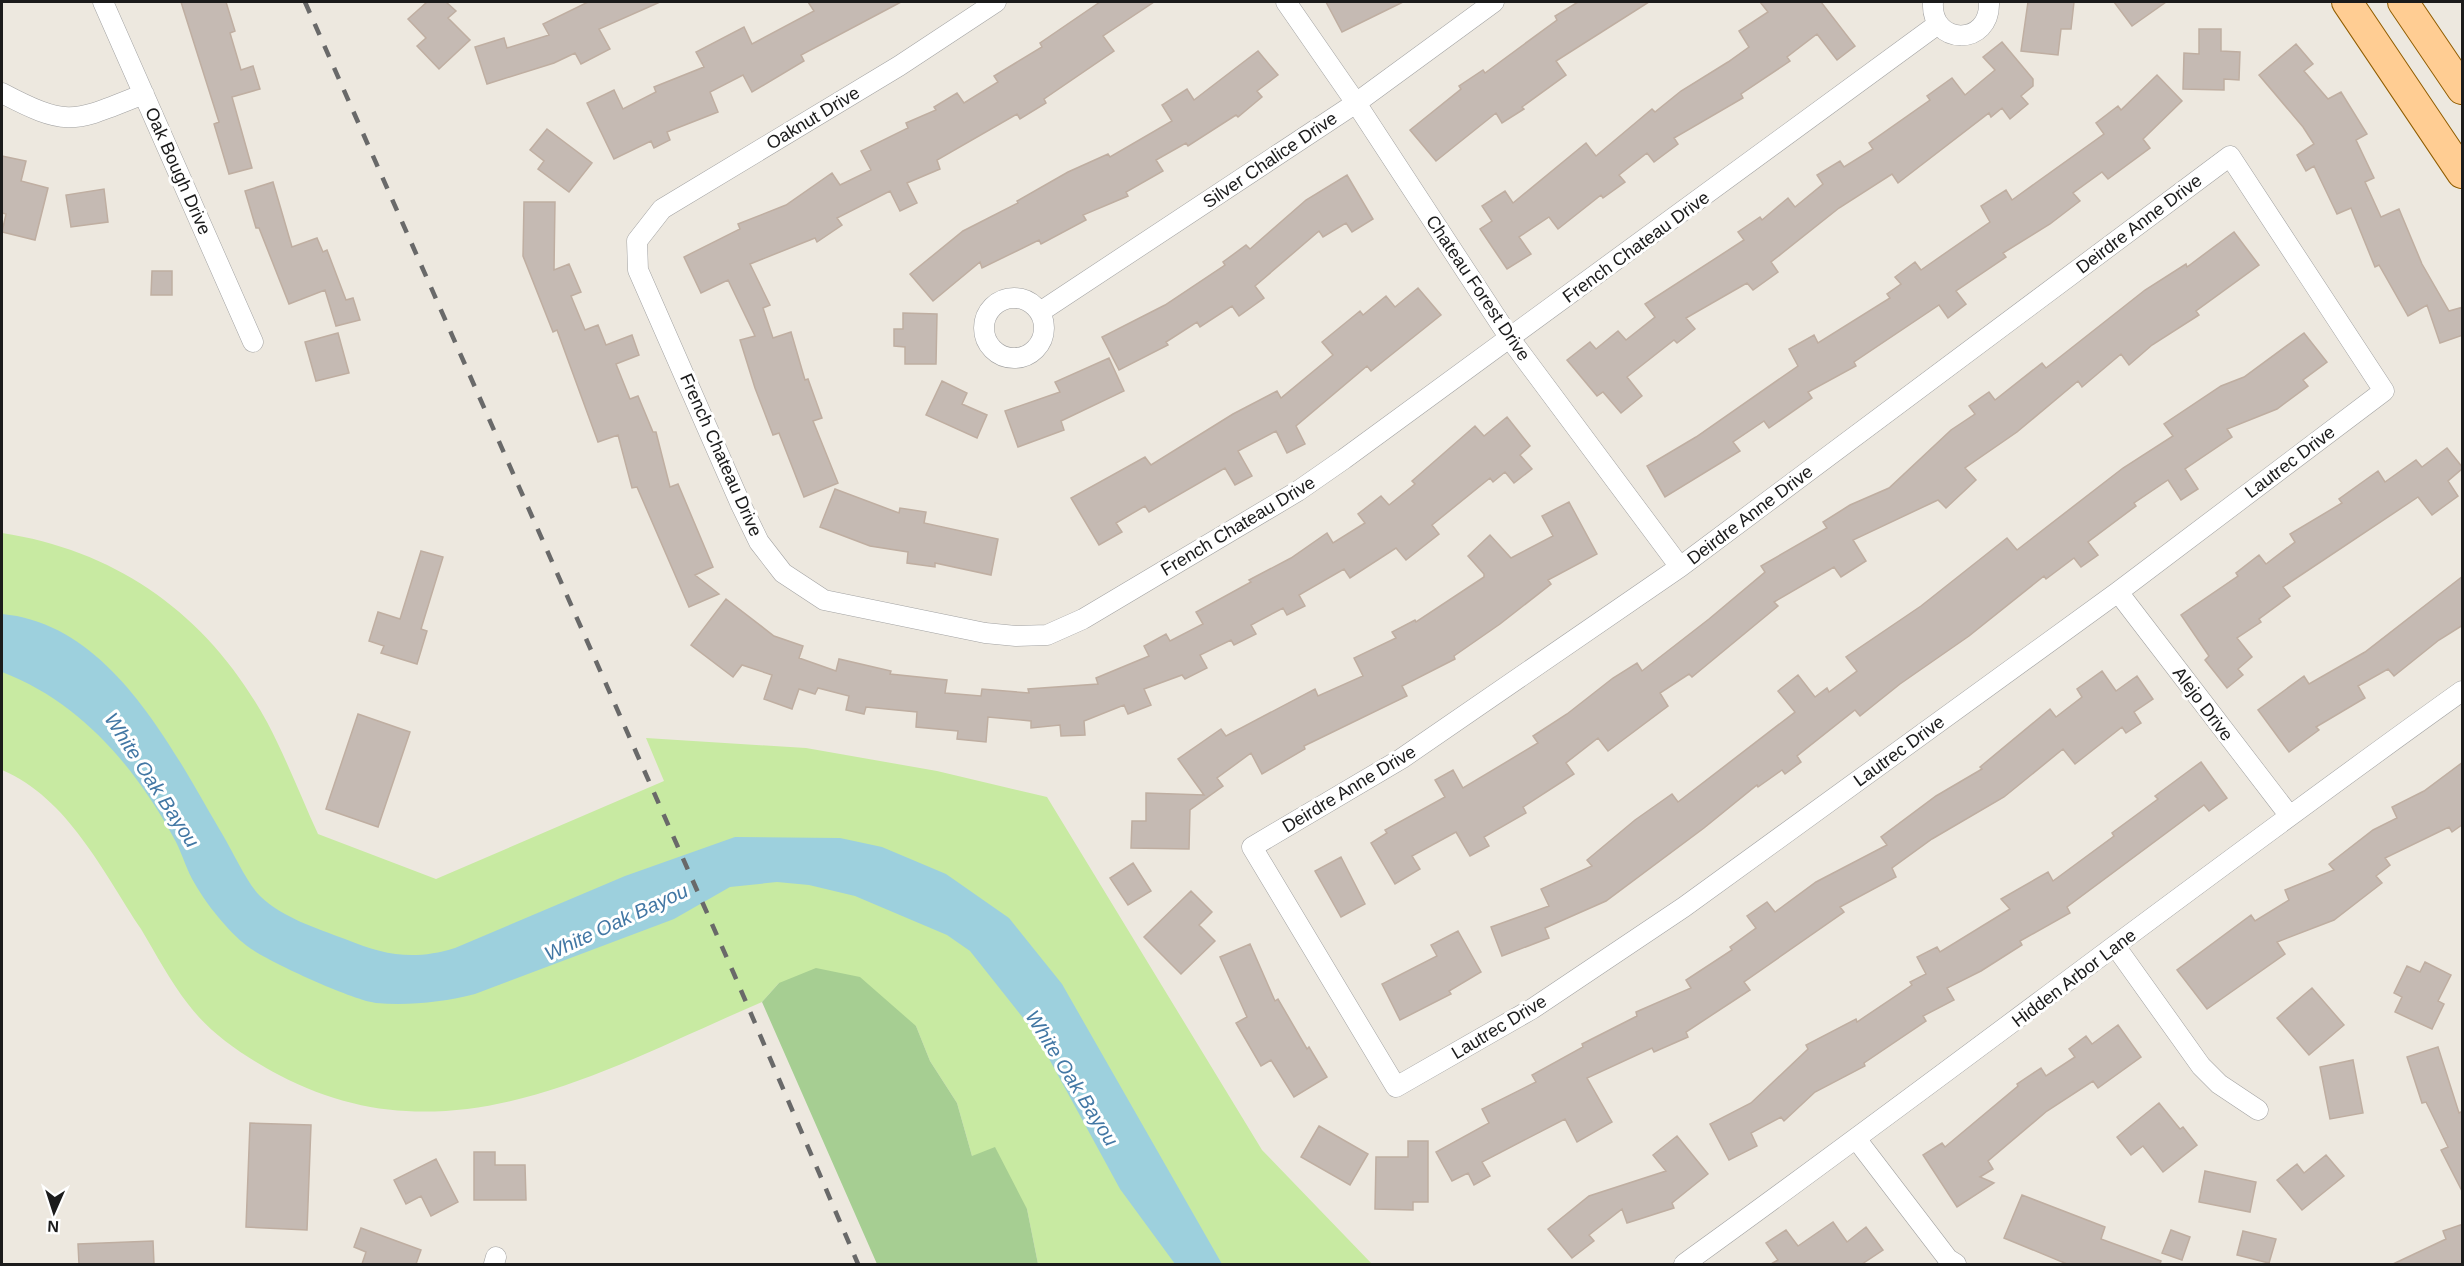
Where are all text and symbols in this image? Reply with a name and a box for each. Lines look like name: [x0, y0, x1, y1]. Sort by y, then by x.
street label: Oaknut Drive: [763, 82, 863, 154]
street label: Oak Bough Drive: [141, 104, 215, 238]
street label: Silver Chalice Drive: [1199, 108, 1341, 212]
street label: Deirdre Anne Drive: [2072, 170, 2206, 278]
street label: French Chateau Drive: [1559, 187, 1713, 307]
street label: Chateau Forest Drive: [1422, 211, 1534, 365]
street label: French Chateau Drive: [676, 370, 766, 540]
street label: Lautrec Drive: [2241, 422, 2339, 502]
street label: Deirdre Anne Drive: [1683, 461, 1817, 569]
street label: French Chateau Drive: [1157, 472, 1319, 580]
street label: Alejo Drive: [2169, 663, 2237, 745]
water label: White Oak Bayou: [100, 709, 204, 851]
street label: Lautrec Drive: [1850, 711, 1948, 791]
street label: Deirdre Anne Drive: [1279, 741, 1419, 837]
water label: White Oak Bayou: [541, 879, 691, 965]
street label: Hidden Arbor Lane: [2008, 925, 2140, 1031]
street label: Lautrec Drive: [1448, 991, 1550, 1063]
water label: White Oak Bayou: [1021, 1006, 1123, 1150]
north arrow: [24, 1182, 84, 1242]
text: N: [47, 1218, 59, 1235]

